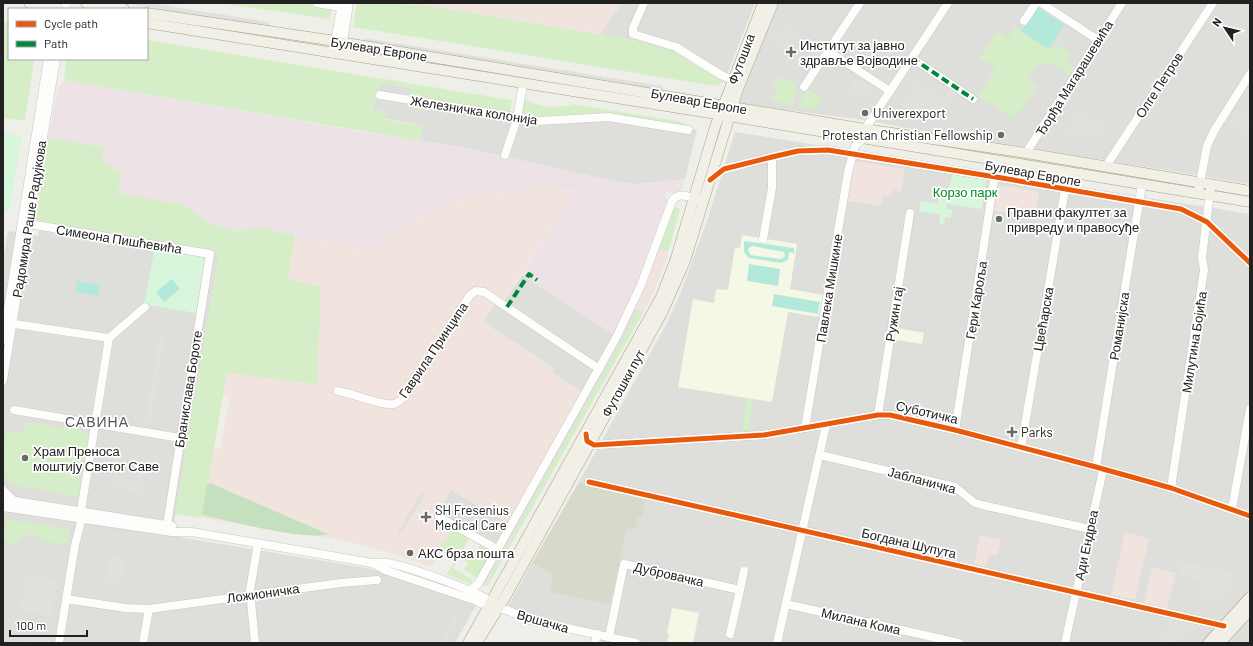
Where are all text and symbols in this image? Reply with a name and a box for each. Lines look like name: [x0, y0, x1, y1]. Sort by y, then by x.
legend: [8, 8, 148, 60]
north arrow: [1205, 8, 1245, 48]
text: N: [1209, 15, 1224, 29]
text: Cycle path: [44, 16, 98, 30]
street label: Ђорђа Магарашевића: [1032, 17, 1117, 139]
street label: Футошка: [724, 31, 758, 87]
street label: Булевар Европе: [330, 33, 428, 65]
text: Path: [44, 36, 68, 50]
place label: Институт за јавно здравље Војводине: [800, 37, 918, 68]
marker: Институт за јавно здравље Војводине: [785, 46, 797, 58]
street label: Олге Петров: [1132, 49, 1186, 121]
street label: Булевар Европе: [650, 85, 748, 117]
street label: Железничка колонија: [409, 92, 539, 128]
place label: Univerexport: [873, 105, 946, 121]
marker: Univerexport: [860, 108, 870, 118]
place label: Protestan Christian Fellowship: [822, 127, 993, 143]
marker: Protestan Christian Fellowship: [996, 130, 1006, 140]
street label: Радомира Раше Радујкова: [9, 139, 49, 299]
street label: Булевар Европе: [984, 157, 1082, 189]
park label: Корзо парк: [933, 184, 998, 200]
place label: Правни факултет за привреду и правосуђе: [1007, 204, 1139, 235]
marker: Правни факултет за привреду и правосуђе: [994, 214, 1004, 224]
street label: Симеона Пишћевића: [55, 221, 184, 257]
street label: Павлека Мишкине: [813, 233, 845, 343]
street label: Гери Кароља: [962, 259, 990, 340]
street label: Ружин гај: [882, 285, 906, 343]
street label: Цвећарска: [1029, 285, 1057, 352]
street label: Милутина Бојића: [1178, 289, 1210, 394]
street label: Романијска: [1106, 290, 1132, 361]
street label: Гаврила Принципа: [395, 298, 471, 401]
street label: Бранислава Бороте: [171, 329, 205, 449]
street label: Футошки пут: [598, 346, 648, 420]
street label: Суботичка: [894, 397, 961, 427]
district label: САВИНА: [65, 413, 129, 430]
place label: Parks: [1021, 424, 1053, 440]
marker: Parks: [1006, 426, 1018, 438]
place label: Храм Преноса моштију Светог Саве: [33, 443, 159, 474]
marker: Храм Преноса моштију Светог Саве: [20, 453, 30, 463]
street label: Јабланичка: [886, 463, 959, 497]
place label: SH Fresenius Medical Care: [435, 502, 509, 533]
street label: Ади Ендреа: [1071, 508, 1101, 582]
marker: SH Fresenius Medical Care: [420, 511, 432, 523]
street label: Богдана Шупута: [860, 524, 959, 562]
place label: АКС брза пошта: [418, 545, 515, 561]
marker: АКС брза пошта: [405, 548, 415, 558]
street label: Дубровачка: [632, 558, 706, 590]
street label: Ложионичка: [226, 580, 301, 606]
street label: Милана Кома: [820, 604, 903, 638]
street label: Вршачка: [515, 606, 572, 636]
scale bar: [10, 612, 87, 638]
text: 100 m: [16, 618, 46, 632]

